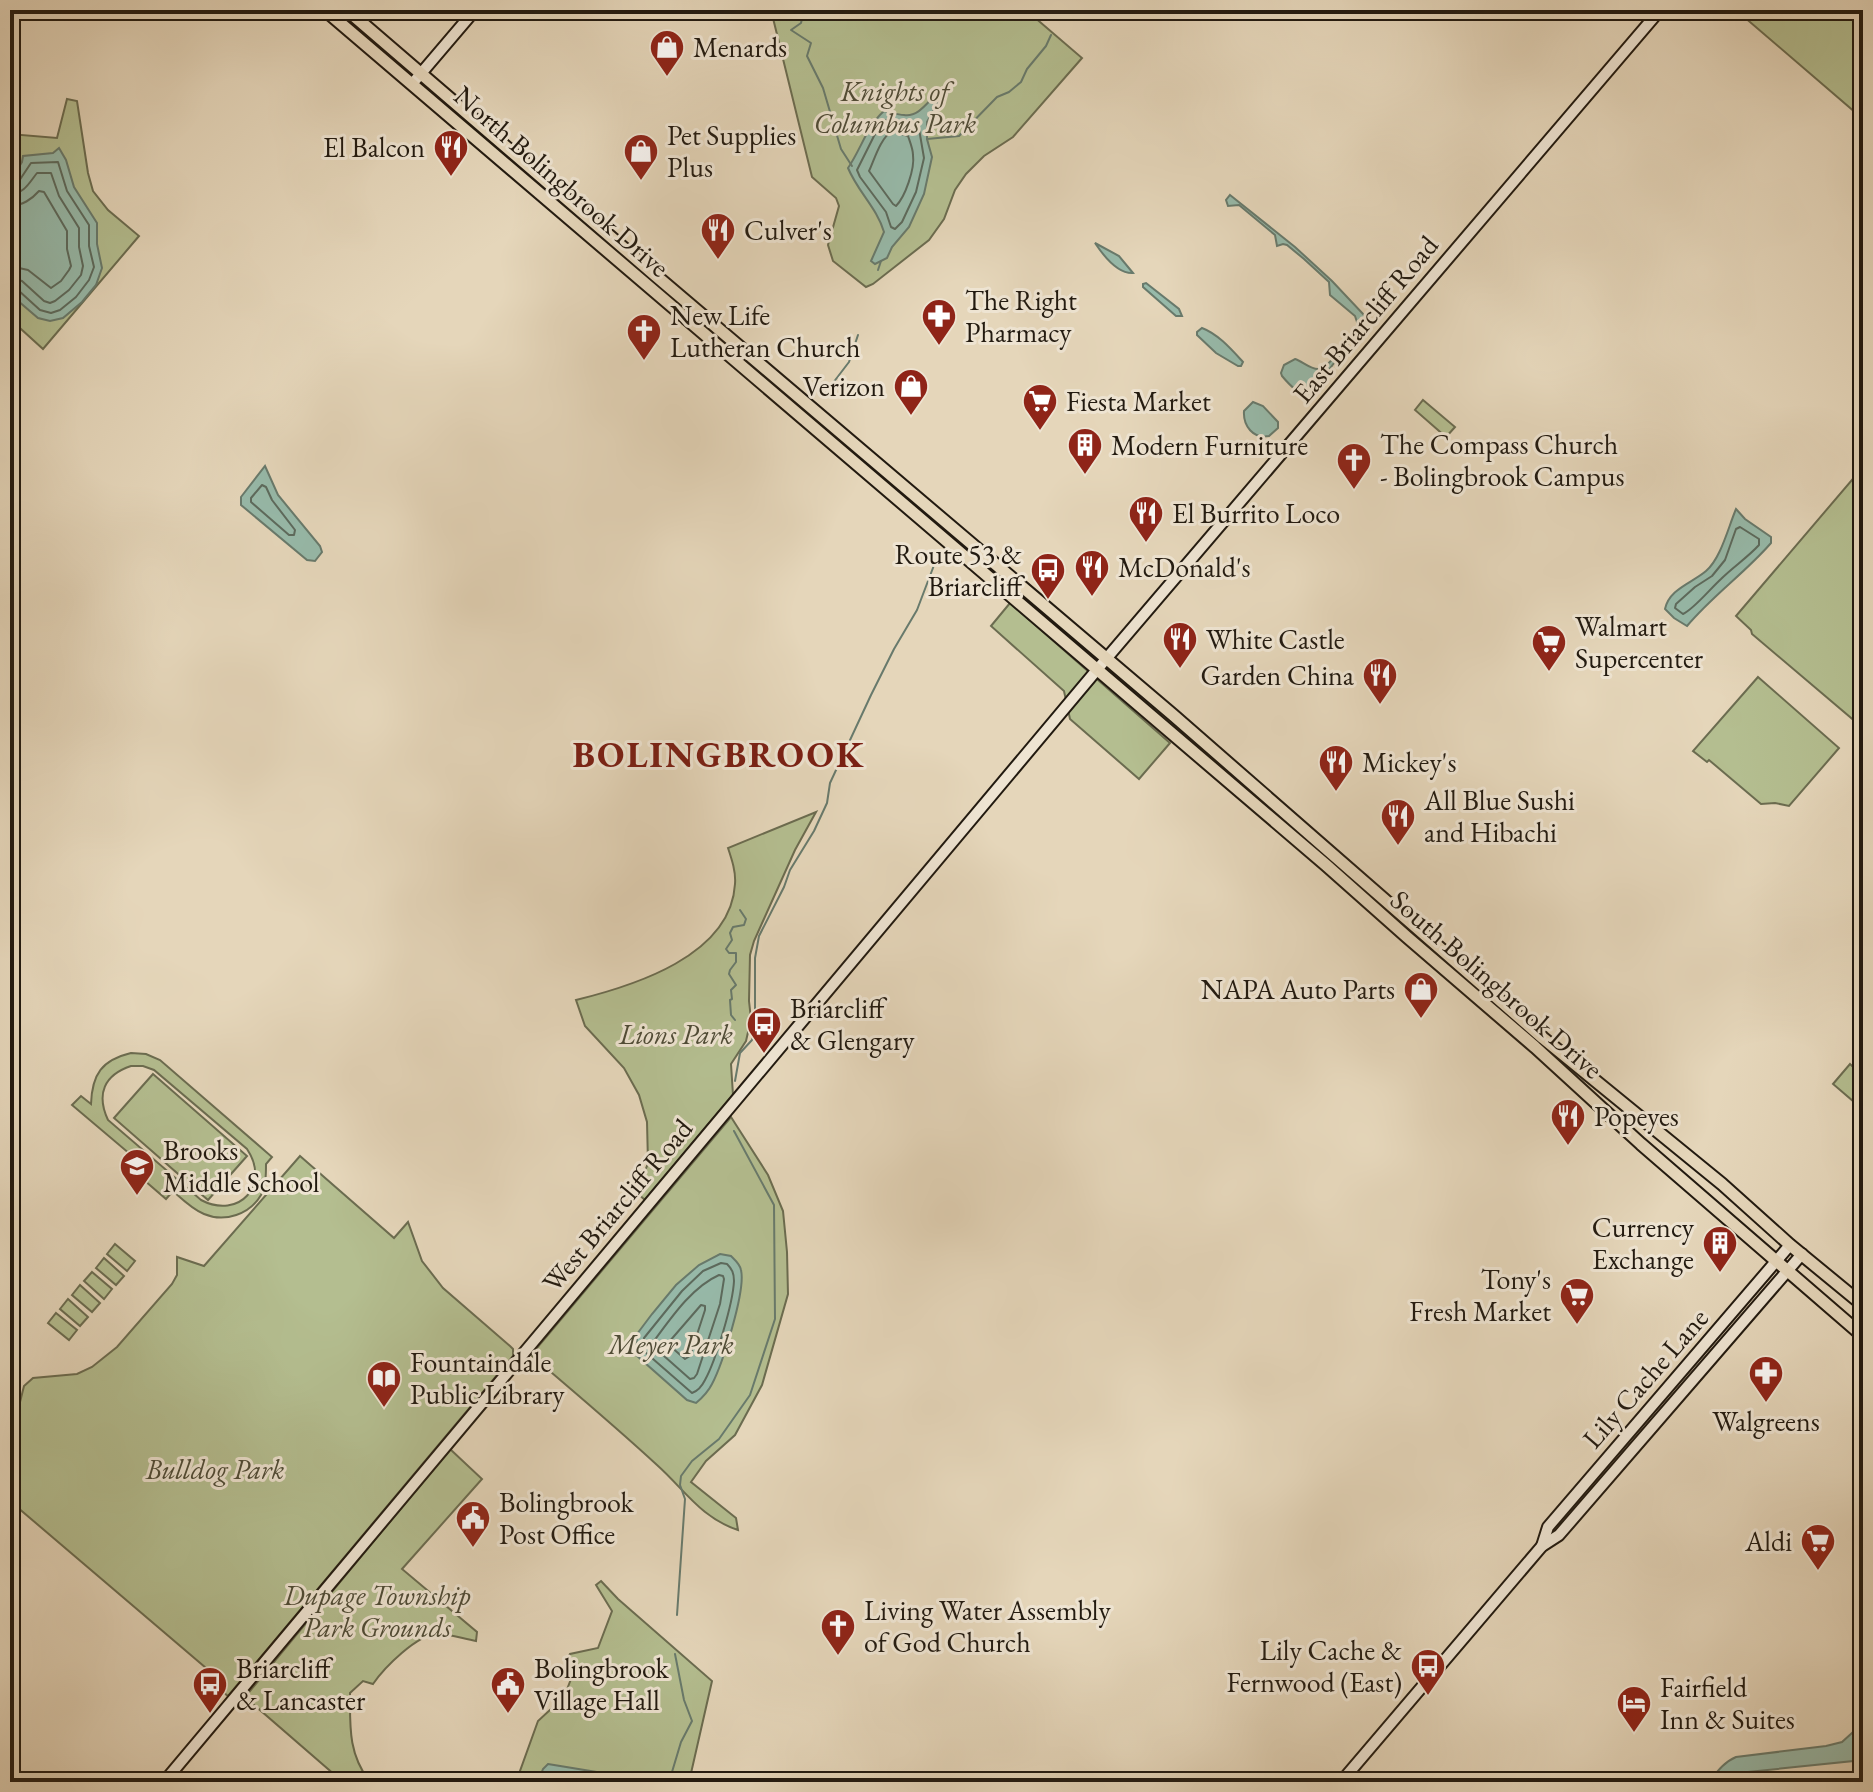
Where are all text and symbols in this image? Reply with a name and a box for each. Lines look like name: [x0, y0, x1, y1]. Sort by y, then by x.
shop icon: Menards: [648, 28, 686, 78]
place label: Menards: [693, 29, 787, 65]
park label: Knights of Columbus Park: [814, 73, 976, 141]
street label: North Bolingbrook Drive: [447, 77, 677, 285]
place label: Pet Supplies Plus: [667, 117, 796, 185]
restaurant icon: El Balcon: [432, 128, 470, 178]
place label: El Balcon: [323, 129, 425, 165]
shop icon: Pet Supplies Plus: [622, 132, 660, 182]
restaurant icon: Culver's: [699, 211, 737, 261]
place label: Culver's: [744, 212, 832, 248]
street label: East Briarcliff Road: [1284, 227, 1446, 410]
place label: The Right Pharmacy: [965, 282, 1077, 350]
place label: New Life Lutheran Church: [670, 297, 860, 365]
pharmacy icon: The Right Pharmacy: [920, 297, 958, 347]
church icon: New Life Lutheran Church: [625, 312, 663, 362]
shop icon: Verizon: [892, 367, 930, 417]
place label: Verizon: [803, 368, 885, 404]
supermarket icon: Fiesta Market: [1021, 382, 1059, 432]
place label: Fiesta Market: [1066, 383, 1211, 419]
building icon: Modern Furniture: [1066, 426, 1104, 476]
place label: The Compass Church - Bolingbrook Campus: [1380, 426, 1625, 494]
place label: Modern Furniture: [1111, 427, 1308, 463]
church icon: The Compass Church - Bolingbrook Campus: [1335, 441, 1373, 491]
restaurant icon: El Burrito Loco: [1127, 494, 1165, 544]
place label: El Burrito Loco: [1172, 495, 1340, 531]
place label: Route 53 & Briarcliff: [894, 536, 1025, 604]
restaurant icon: McDonald's: [1073, 548, 1111, 598]
place label: McDonald's: [1118, 549, 1251, 585]
bus stop icon: Route 53 & Briarcliff: [1029, 551, 1067, 601]
place label: Walmart Supercenter: [1575, 608, 1704, 676]
restaurant icon: White Castle: [1161, 620, 1199, 670]
place label: White Castle: [1206, 621, 1345, 657]
supermarket icon: Walmart Supercenter: [1530, 623, 1568, 673]
restaurant icon: Garden China: [1361, 656, 1399, 706]
place label: Garden China: [1200, 657, 1355, 693]
district label: BOLINGBROOK: [573, 731, 865, 778]
restaurant icon: Mickey's: [1317, 743, 1355, 793]
place label: Mickey's: [1362, 744, 1456, 780]
place label: All Blue Sushi and Hibachi: [1423, 782, 1575, 850]
restaurant icon: All Blue Sushi and Hibachi: [1379, 797, 1417, 847]
street label: South Bolingbrook Drive: [1383, 882, 1611, 1086]
shop icon: NAPA Auto Parts: [1402, 970, 1440, 1020]
place label: NAPA Auto Parts: [1201, 971, 1395, 1007]
place label: Briarcliff & Glengary: [790, 990, 915, 1058]
bus stop icon: Briarcliff & Glengary: [745, 1005, 783, 1055]
park label: Lions Park: [618, 1016, 733, 1052]
restaurant icon: Popeyes: [1549, 1097, 1587, 1147]
place label: Popeyes: [1594, 1098, 1679, 1134]
street label: West Briarcliff Road: [534, 1110, 701, 1299]
place label: Brooks Middle School: [163, 1132, 320, 1200]
school or university icon: Brooks Middle School: [118, 1147, 156, 1197]
place label: Currency Exchange: [1592, 1209, 1695, 1277]
building icon: Currency Exchange: [1701, 1224, 1739, 1274]
place label: Tony's Fresh Market: [1409, 1261, 1551, 1329]
supermarket icon: Tony's Fresh Market: [1558, 1276, 1596, 1326]
street label: Lily Cache Lane: [1574, 1300, 1716, 1456]
park label: Meyer Park: [606, 1326, 734, 1362]
place label: Fountaindale Public Library: [410, 1344, 565, 1412]
pharmacy icon: Walgreens: [1747, 1354, 1785, 1404]
library icon: Fountaindale Public Library: [365, 1359, 403, 1409]
place label: Walgreens: [1712, 1403, 1820, 1439]
park label: Bulldog Park: [145, 1451, 285, 1487]
place label: Bolingbrook Post Office: [499, 1484, 634, 1552]
public building icon: Bolingbrook Post Office: [454, 1499, 492, 1549]
supermarket icon: Aldi: [1799, 1522, 1837, 1572]
place label: Aldi: [1744, 1523, 1792, 1559]
park label: Dupage Township Park Grounds: [282, 1577, 471, 1645]
place label: Living Water Assembly of God Church: [864, 1592, 1111, 1660]
church icon: Living Water Assembly of God Church: [819, 1607, 857, 1657]
place label: Lily Cache & Fernwood (East): [1226, 1632, 1402, 1700]
bus stop icon: Lily Cache & Fernwood (East): [1409, 1647, 1447, 1697]
place label: Briarcliff & Lancaster: [236, 1650, 366, 1718]
place label: Bolingbrook Village Hall: [534, 1650, 669, 1718]
bus stop icon: Briarcliff & Lancaster: [191, 1665, 229, 1715]
public building icon: Bolingbrook Village Hall: [489, 1665, 527, 1715]
place label: Fairfield Inn & Suites: [1660, 1669, 1795, 1737]
hotel icon: Fairfield Inn & Suites: [1615, 1684, 1653, 1734]

